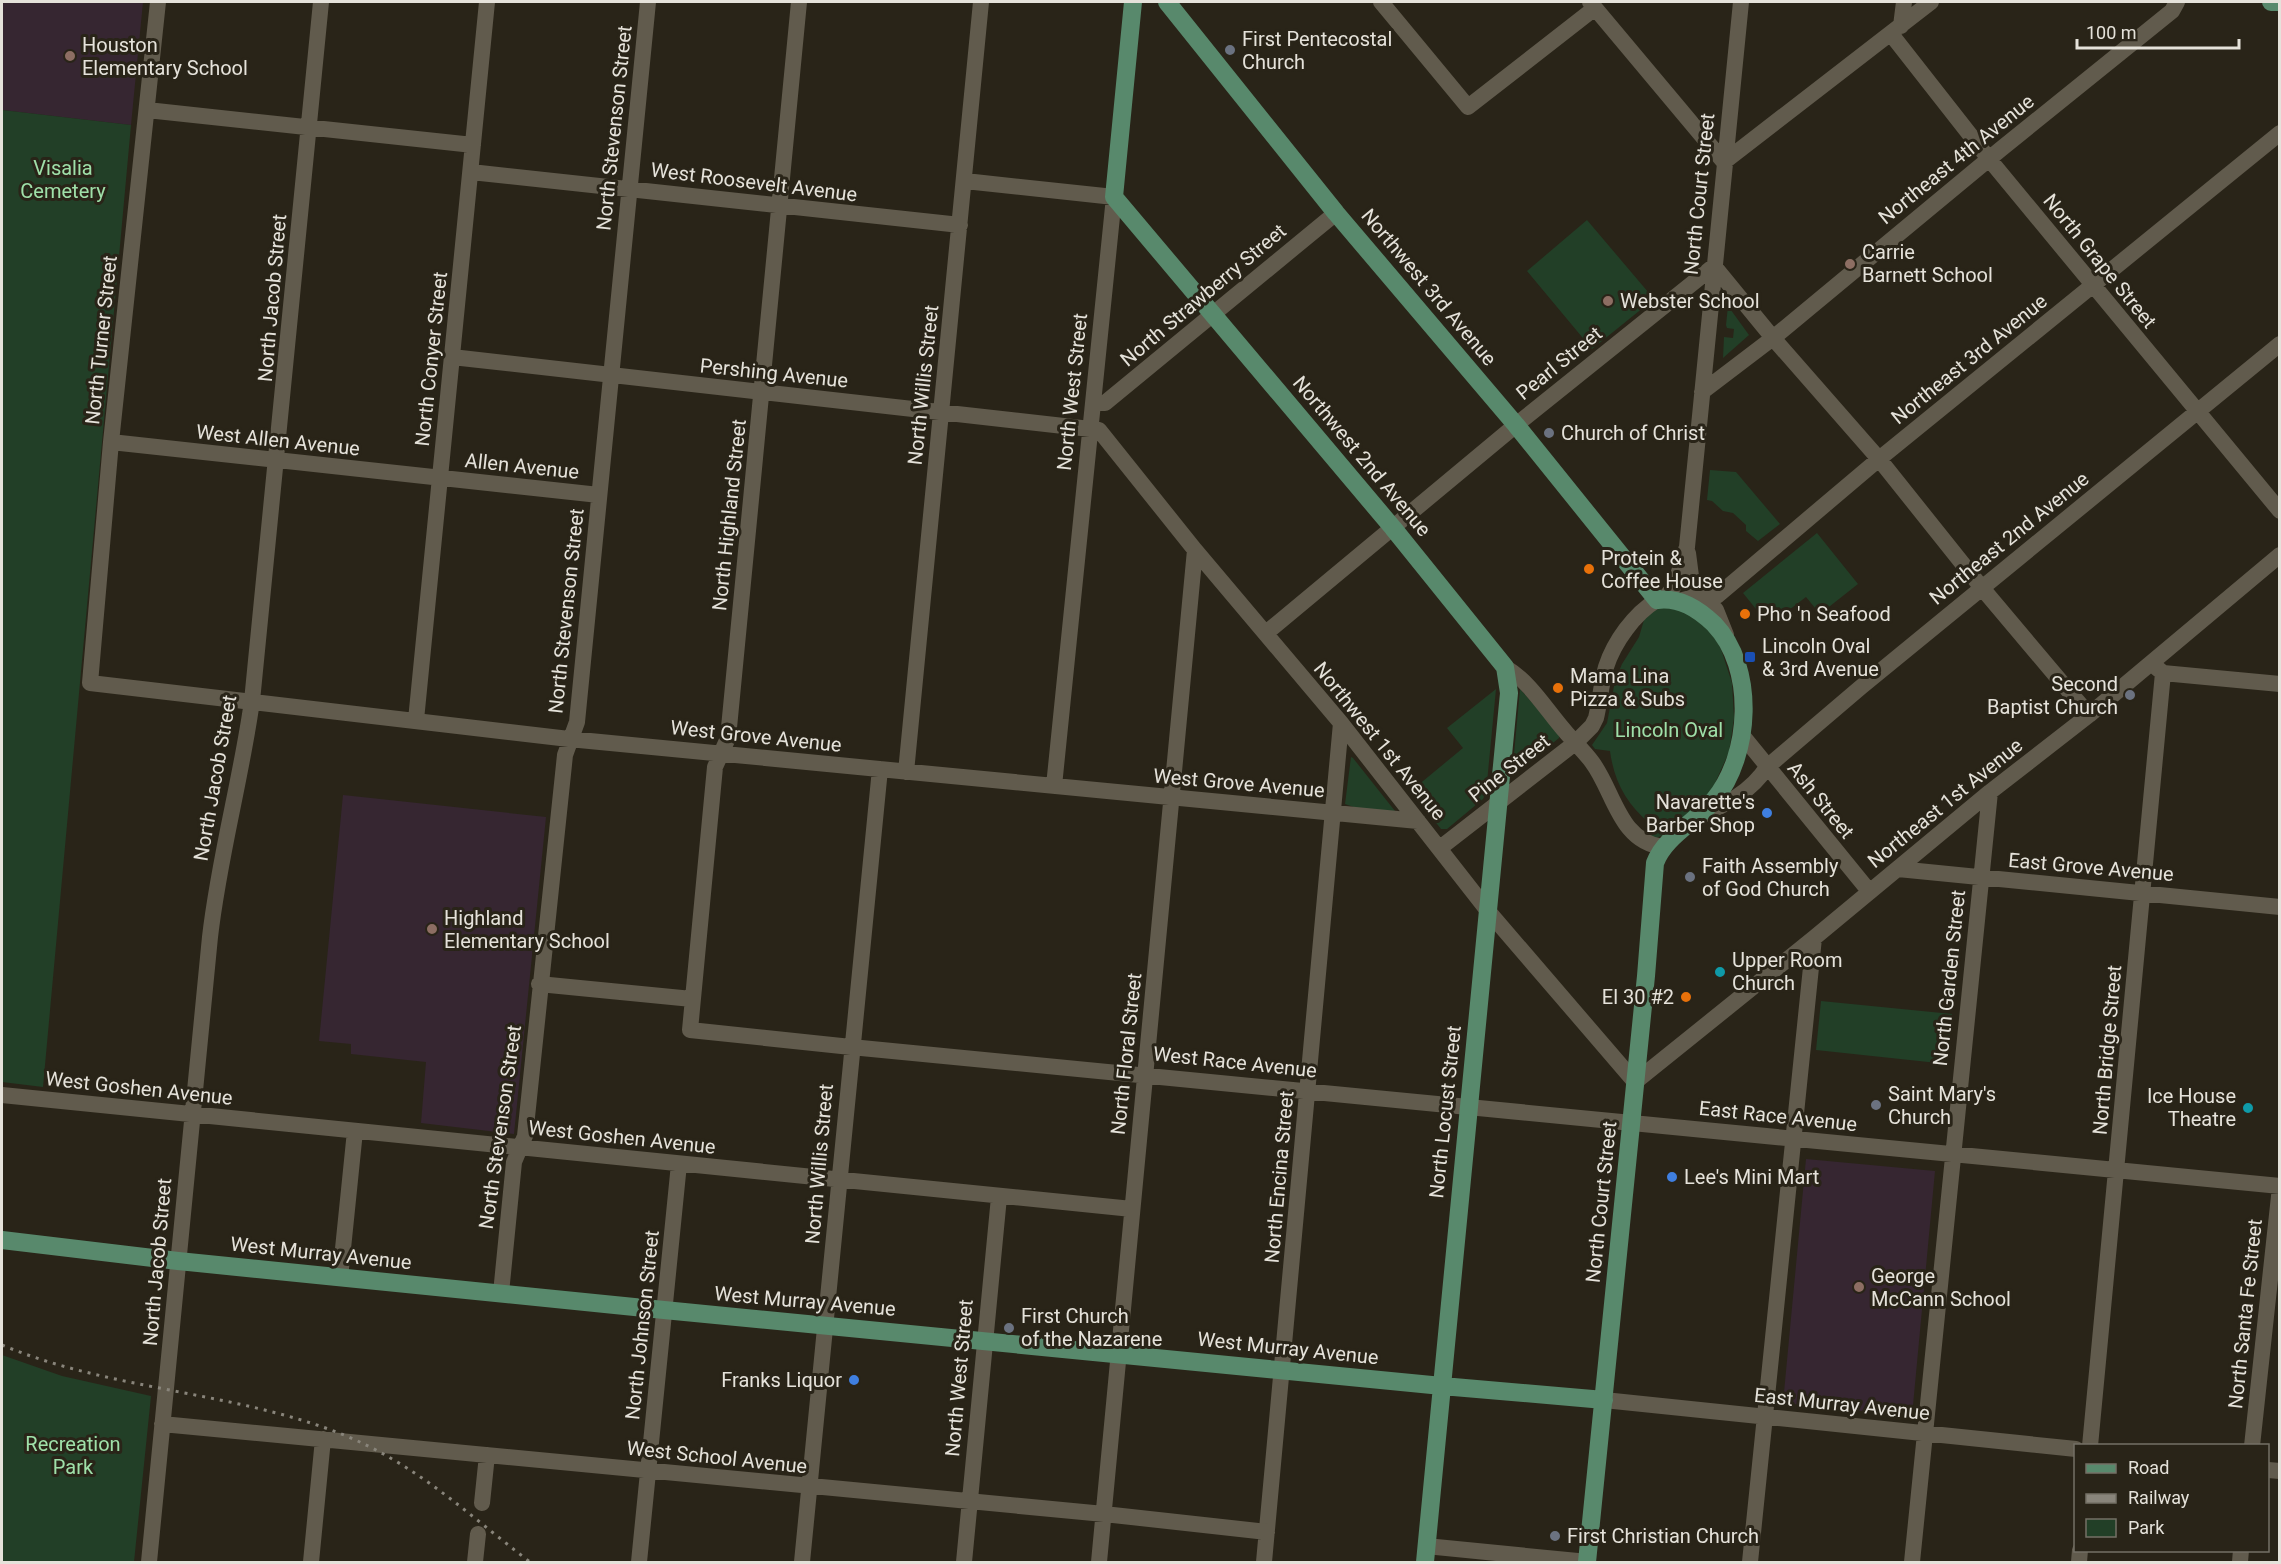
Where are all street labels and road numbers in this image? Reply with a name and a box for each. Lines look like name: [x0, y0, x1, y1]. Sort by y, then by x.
street label: North Stevenson Street: [591, 24, 637, 232]
street label: Northeast 4th Avenue: [1873, 89, 2039, 229]
street label: North Court Street: [1679, 112, 1719, 276]
street label: West Roosevelt Avenue: [649, 157, 859, 207]
street label: North Grape Street: [2038, 189, 2162, 333]
street label: Northwest 3rd Avenue: [1356, 204, 1502, 370]
street label: North Jacob Street: [253, 213, 291, 383]
street label: North Strawberry Street: [1115, 219, 1291, 371]
street label: North Turner Street: [80, 254, 122, 426]
street label: North Conyer Street: [410, 271, 452, 447]
street label: Northeast 3rd Avenue: [1886, 289, 2052, 429]
street label: North Willis Street: [903, 304, 943, 466]
street label: North West Street: [1052, 312, 1092, 472]
street label: Pearl Street: [1511, 321, 1607, 405]
street label: Pershing Avenue: [699, 353, 849, 393]
street label: Northwest 2nd Avenue: [1288, 371, 1436, 541]
street label: North Highland Street: [707, 418, 751, 612]
street label: West Allen Avenue: [195, 419, 361, 461]
street label: Allen Avenue: [464, 448, 580, 484]
street label: Northeast 2nd Avenue: [1925, 466, 2093, 610]
street label: North Stevenson Street: [543, 507, 589, 715]
street label: Northwest 1st Avenue: [1309, 657, 1451, 825]
street label: North Jacob Street: [189, 693, 241, 863]
street label: West Grove Avenue: [669, 715, 843, 757]
street label: Pine Street: [1463, 729, 1555, 807]
street label: Northeast 1st Avenue: [1863, 733, 2027, 873]
street label: Ash Street: [1783, 757, 1859, 843]
street label: West Grove Avenue: [1152, 764, 1326, 802]
street label: East Grove Avenue: [2007, 848, 2175, 886]
street label: North Garden Street: [1928, 889, 1970, 1067]
street label: North Bridge Street: [2088, 964, 2126, 1136]
street label: North Floral Street: [1106, 972, 1146, 1136]
street label: North Stevenson Street: [474, 1023, 526, 1231]
street label: North Locust Street: [1424, 1024, 1466, 1200]
street label: West Race Avenue: [1152, 1041, 1318, 1083]
street label: West Goshen Avenue: [44, 1066, 234, 1110]
street label: North Willis Street: [800, 1083, 838, 1245]
street label: North Encina Street: [1260, 1090, 1298, 1264]
street label: East Race Avenue: [1698, 1096, 1858, 1136]
street label: West Goshen Avenue: [527, 1115, 717, 1159]
street label: North Court Street: [1581, 1120, 1621, 1284]
street label: North Jacob Street: [138, 1177, 176, 1347]
street label: North Santa Fe Street: [2223, 1218, 2267, 1410]
street label: North Johnson Street: [620, 1229, 664, 1421]
street label: West Murray Avenue: [229, 1232, 413, 1274]
street label: West Murray Avenue: [713, 1281, 897, 1321]
street label: North West Street: [940, 1298, 978, 1458]
street label: West Murray Avenue: [1196, 1327, 1380, 1369]
street label: East Murray Avenue: [1753, 1383, 1931, 1425]
street label: West School Avenue: [626, 1436, 808, 1478]

